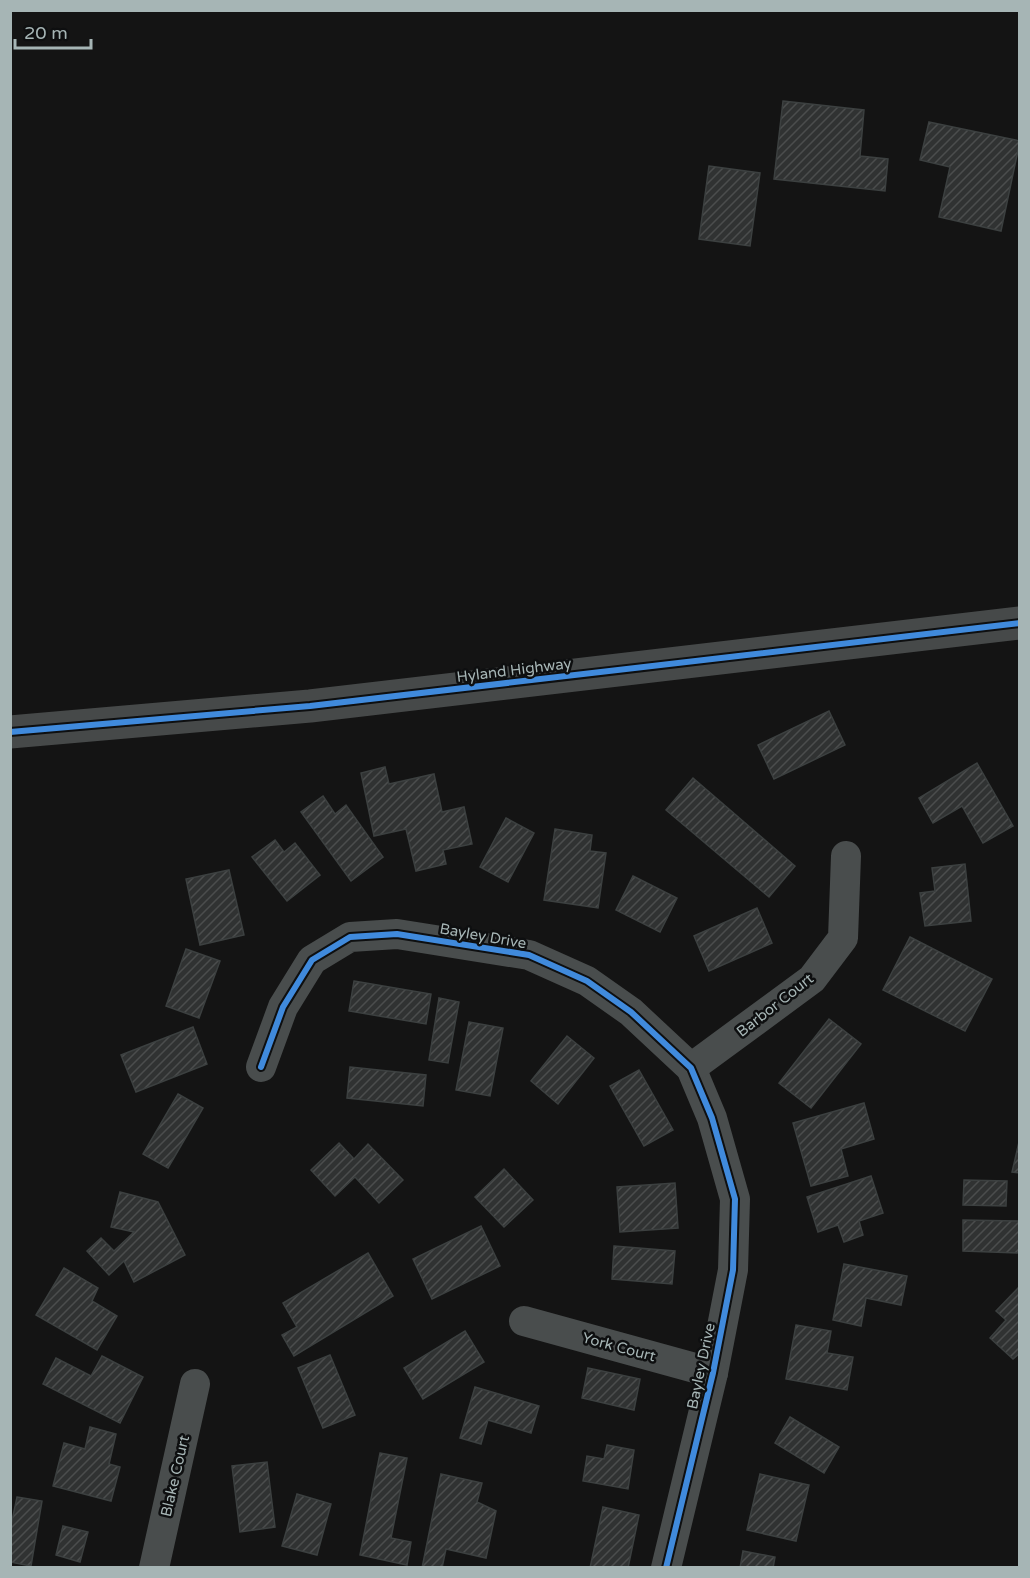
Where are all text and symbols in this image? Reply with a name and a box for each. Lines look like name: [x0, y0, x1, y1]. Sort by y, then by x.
scale bar: [15, 12, 92, 50]
text: 20 m: [24, 22, 68, 44]
street label: Hyland Highway: [456, 654, 572, 686]
street label: Bayley Drive: [438, 920, 528, 952]
street label: Barbor Court: [733, 969, 817, 1041]
street label: Bayley Drive: [683, 1321, 719, 1411]
street label: York Court: [580, 1329, 658, 1366]
street label: Blake Court: [157, 1433, 193, 1518]

